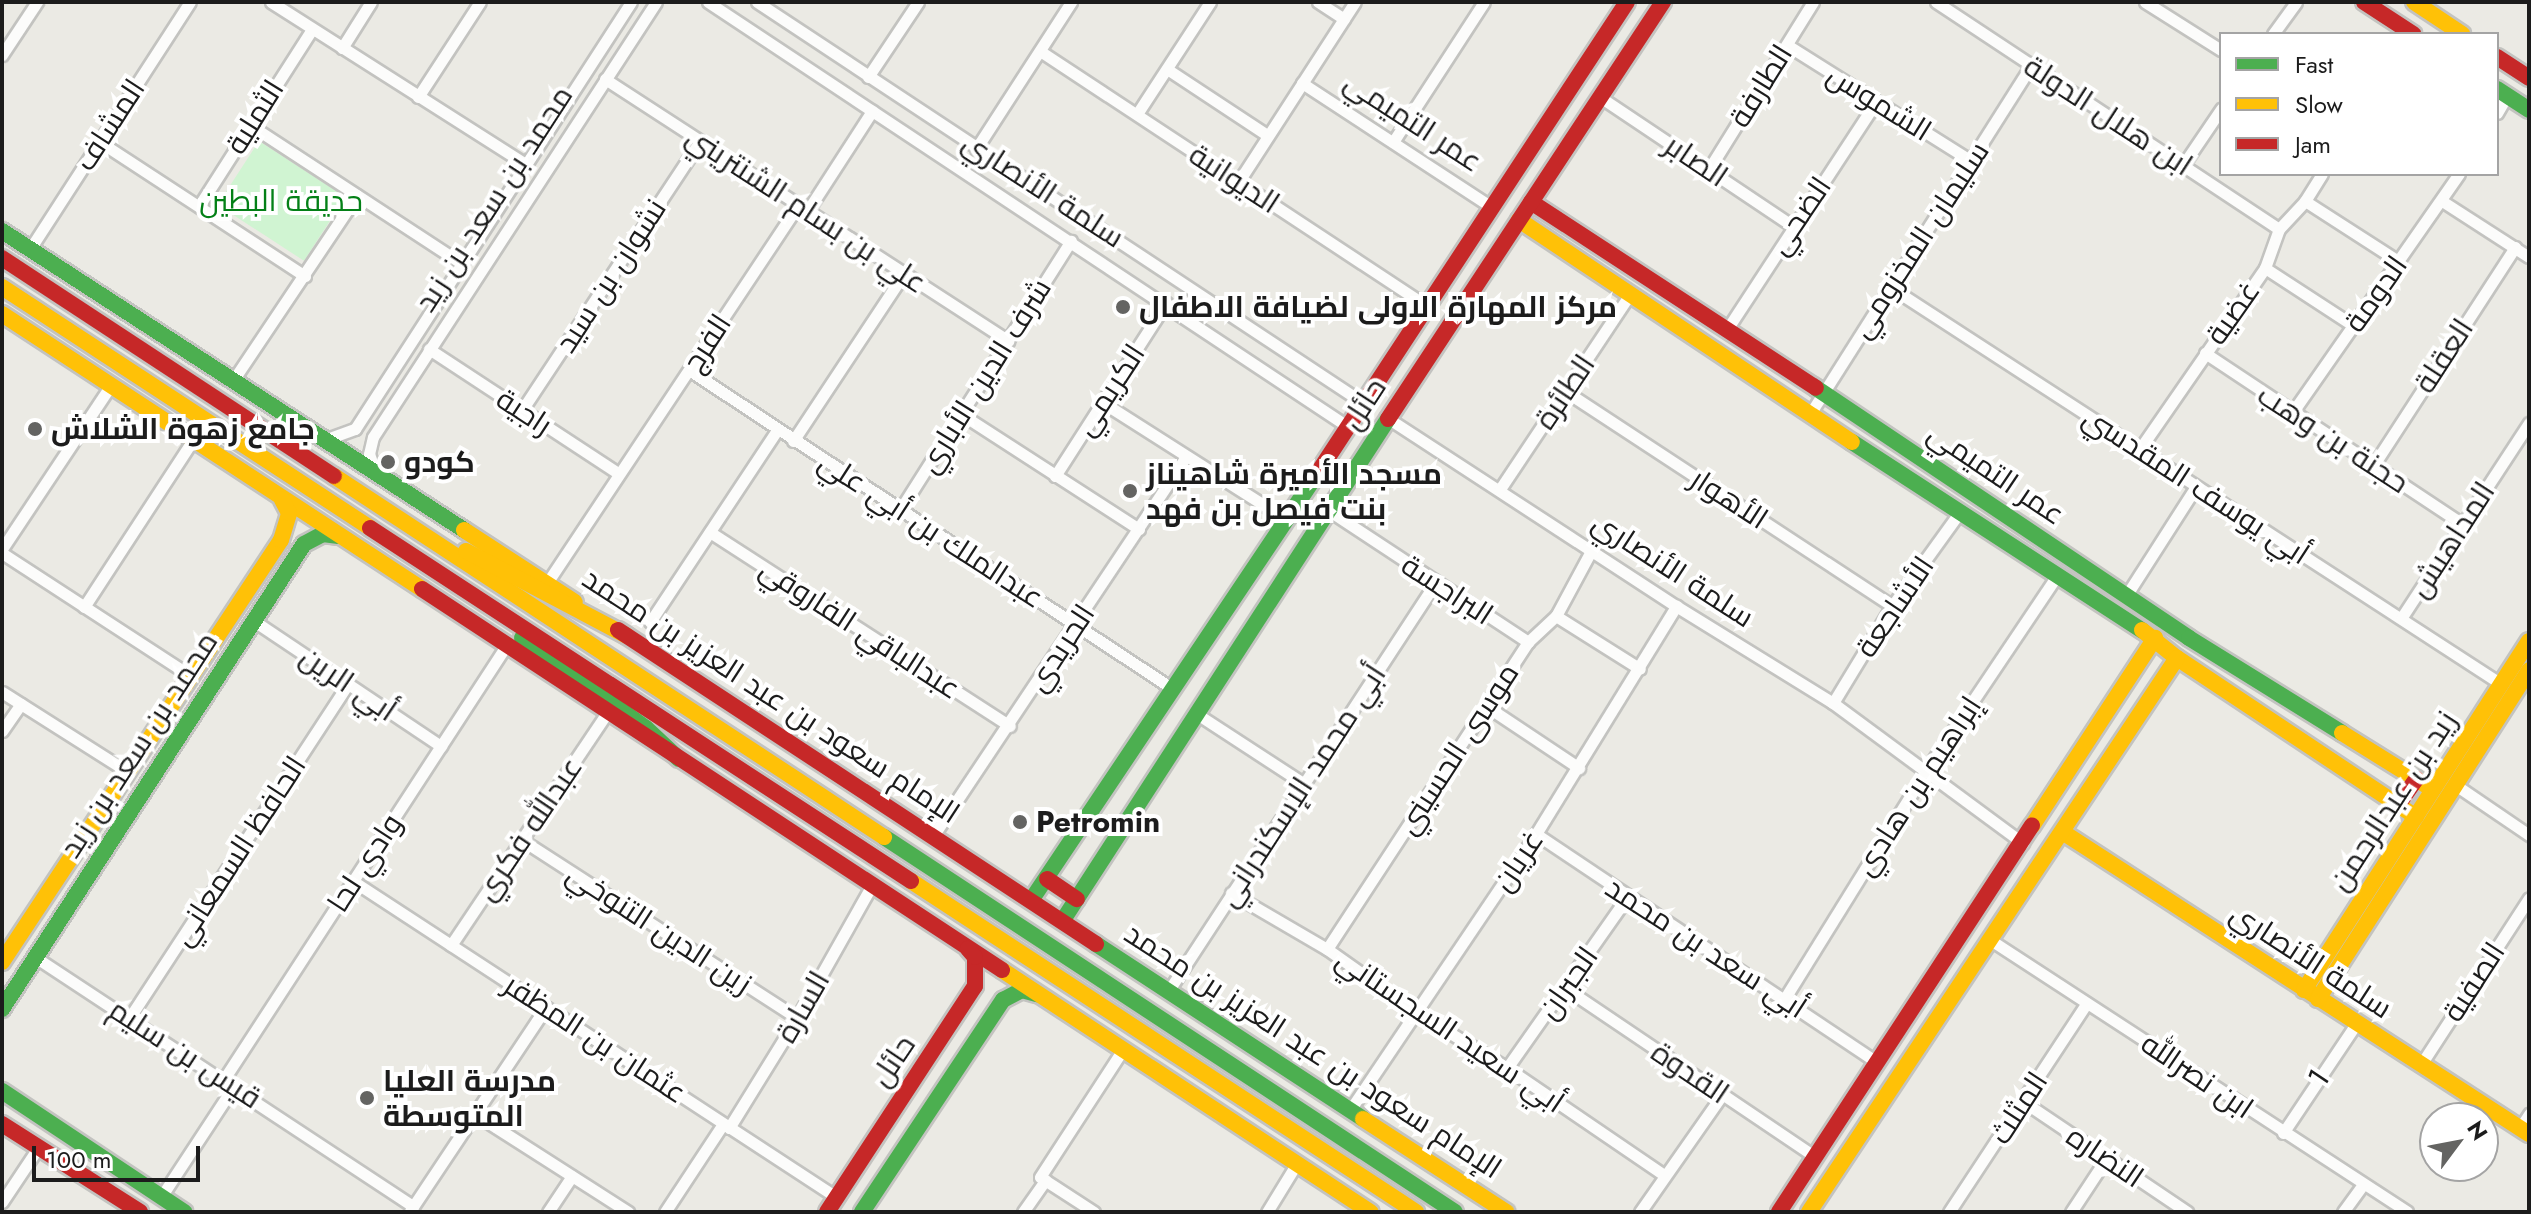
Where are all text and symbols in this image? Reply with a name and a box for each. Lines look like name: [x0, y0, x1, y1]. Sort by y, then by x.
legend: [2219, 32, 2499, 176]
street label: الطارفة: [1722, 38, 1800, 134]
text: Fast: [2295, 47, 2333, 82]
street label: ابن هلال الدولة: [2017, 48, 2199, 184]
street label: الشموس: [1820, 57, 1938, 149]
street label: عمر التميمي: [1337, 64, 1489, 180]
street label: المشاف: [67, 72, 153, 178]
street label: الثملية: [218, 73, 292, 161]
street label: محمد بن سعد بن زيد: [408, 79, 580, 319]
text: Slow: [2295, 87, 2343, 122]
street label: علي بن بسام الشنتريني: [679, 119, 933, 301]
street label: سلمة الأنصاري: [956, 124, 1130, 256]
street label: الصابر: [1658, 127, 1734, 195]
text: Jam: [2295, 127, 2331, 162]
street label: سليمان المخزومي: [1843, 135, 1997, 345]
street label: الديوانية: [1182, 137, 1286, 221]
street label: الضحي: [1761, 170, 1839, 262]
park label: حديقة البطين: [199, 183, 363, 219]
street label: نشوان بن سيد: [548, 192, 674, 360]
street label: الدومة: [2337, 249, 2415, 339]
street label: شرف الدين الأباري: [911, 272, 1059, 480]
street label: غضية: [2198, 274, 2268, 352]
place label: مركز المهارة الاولى لضيافة الاطفال: [1139, 289, 1617, 325]
marker: مركز المهارة الاولى لضيافة الاطفال: [1114, 298, 1132, 316]
street label: الفرج: [675, 307, 739, 379]
street label: العقلة: [2407, 312, 2481, 400]
street label: الكريمي: [1067, 337, 1153, 443]
street label: الطائرة: [1527, 348, 1603, 436]
street label: حائل: [1334, 371, 1394, 437]
street label: حجنة بن وهب: [2251, 377, 2415, 501]
street label: راجية: [490, 381, 558, 443]
street label: أبي يوسف المقدسي: [2076, 399, 2316, 573]
place label: جامع زهوة الشلاش: [51, 411, 315, 447]
street label: عمر التميمي: [1921, 415, 2071, 533]
marker: جامع زهوة الشلاش: [26, 420, 44, 438]
place label: كودو: [404, 444, 475, 480]
street label: عبدالملك بن أبي علي: [812, 444, 1050, 616]
marker: كودو: [379, 453, 397, 471]
place label: مسجد الأميرة شاهيناز بنت فيصل بن فهد: [1146, 456, 1442, 526]
street label: الأهوار: [1684, 461, 1774, 537]
street label: المداهيش: [2401, 475, 2503, 605]
marker: مسجد الأميرة شاهيناز بنت فيصل بن فهد: [1121, 482, 1139, 500]
street label: سلمة الأنصاري: [1586, 504, 1760, 636]
street label: البراجسة: [1394, 547, 1500, 633]
street label: الأشاجعة: [1848, 550, 1942, 664]
street label: عبدالباقي الفاروقي: [753, 551, 967, 707]
street label: الإمام سعود بن عبد العزيز بن محمد: [576, 561, 966, 831]
street label: الحريدي: [1020, 598, 1102, 698]
street label: محمد بن سعد بن زيد: [53, 625, 225, 865]
street label: أبي الرين: [293, 639, 403, 729]
street label: موسى الحسيني: [1389, 657, 1527, 841]
street label: أبي محمد الإسكندراني: [1210, 658, 1394, 914]
street label: إبراهيم بن هادي: [1847, 690, 1989, 882]
street label: زيد بن عبدالرحمن: [2321, 704, 2465, 898]
street label: الحافظ السمعاني: [164, 749, 314, 953]
street label: عبدالله فكري: [468, 750, 590, 908]
place label: Petromin: [1036, 804, 1160, 840]
street label: وادي لحا: [320, 807, 410, 919]
marker: Petromin: [1011, 813, 1029, 831]
street label: غريان: [1485, 824, 1551, 898]
street label: زين الدين التنوخي: [560, 856, 758, 1002]
street label: أبي سعد بن محمد: [1599, 870, 1813, 1026]
street label: سلمة الأنصاري: [2224, 895, 2398, 1027]
street label: الإمام سعود بن عبد العزيز بن محمد: [1118, 916, 1508, 1186]
street label: الصفية: [2435, 936, 2513, 1028]
street label: الجبران: [1530, 940, 1606, 1026]
street label: أبي سعيد السجستاني: [1329, 941, 1571, 1121]
street label: السارة: [768, 965, 838, 1049]
street label: عثمان بن المظفر: [497, 967, 693, 1111]
street label: قيس بن سليم: [102, 992, 268, 1116]
street label: ابن نصرالله: [2134, 1025, 2260, 1127]
street label: حائل: [863, 1028, 923, 1094]
street label: القدوة: [1645, 1034, 1735, 1112]
street label: 1: [2300, 1062, 2338, 1094]
place label: مدرسة العليا المتوسطة: [383, 1063, 556, 1134]
street label: المثلث: [1982, 1065, 2056, 1151]
marker: مدرسة العليا المتوسطة: [358, 1089, 376, 1107]
north arrow: [2419, 1102, 2499, 1182]
text: N: [2459, 1114, 2496, 1146]
street label: النضاره: [2060, 1118, 2150, 1196]
scale bar: [36, 1130, 204, 1180]
text: 100 m: [46, 1142, 112, 1177]

